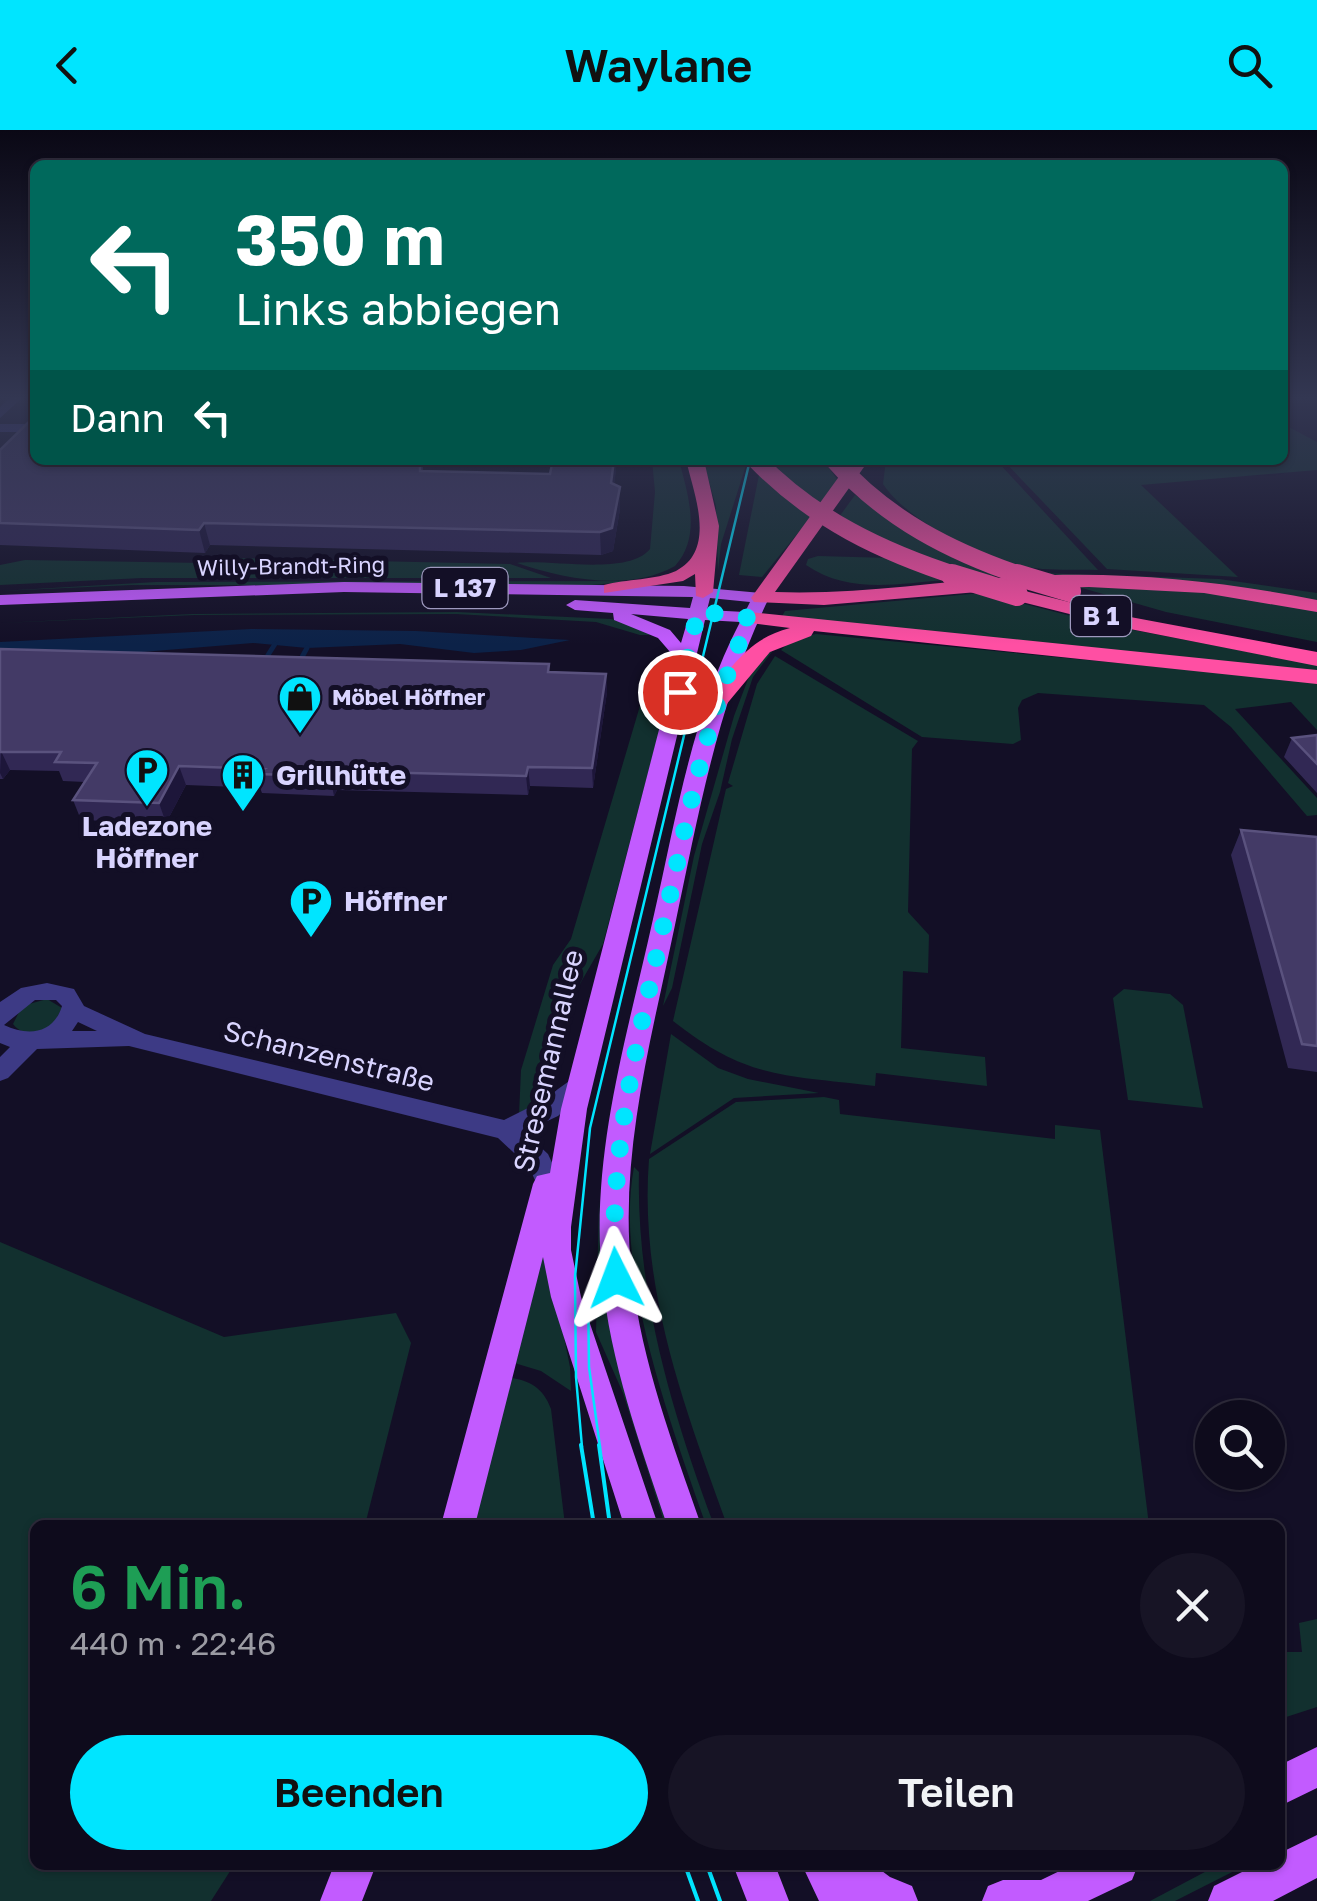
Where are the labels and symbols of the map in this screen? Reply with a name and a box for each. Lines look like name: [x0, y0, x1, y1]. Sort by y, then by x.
street label: Willy-Brandt-Ring: [197, 550, 385, 581]
road number: L 137: [422, 568, 508, 608]
road number: B 1: [1071, 596, 1131, 636]
pin: [638, 650, 723, 735]
shop icon: Möbel Höffner: [277, 674, 323, 735]
place label: Möbel Höffner: [332, 683, 486, 710]
parking icon: Ladezone Höffner: [124, 747, 170, 808]
building icon: Grillhütte: [220, 752, 266, 813]
place label: Grillhütte: [276, 758, 406, 791]
place label: Ladezone Höffner: [82, 809, 212, 874]
parking icon: Höffner: [288, 878, 334, 939]
place label: Höffner: [344, 884, 447, 917]
street label: Stresemannallee: [506, 946, 589, 1175]
street label: Schanzenstraße: [220, 1013, 438, 1098]
position arrow: [564, 1226, 668, 1330]

